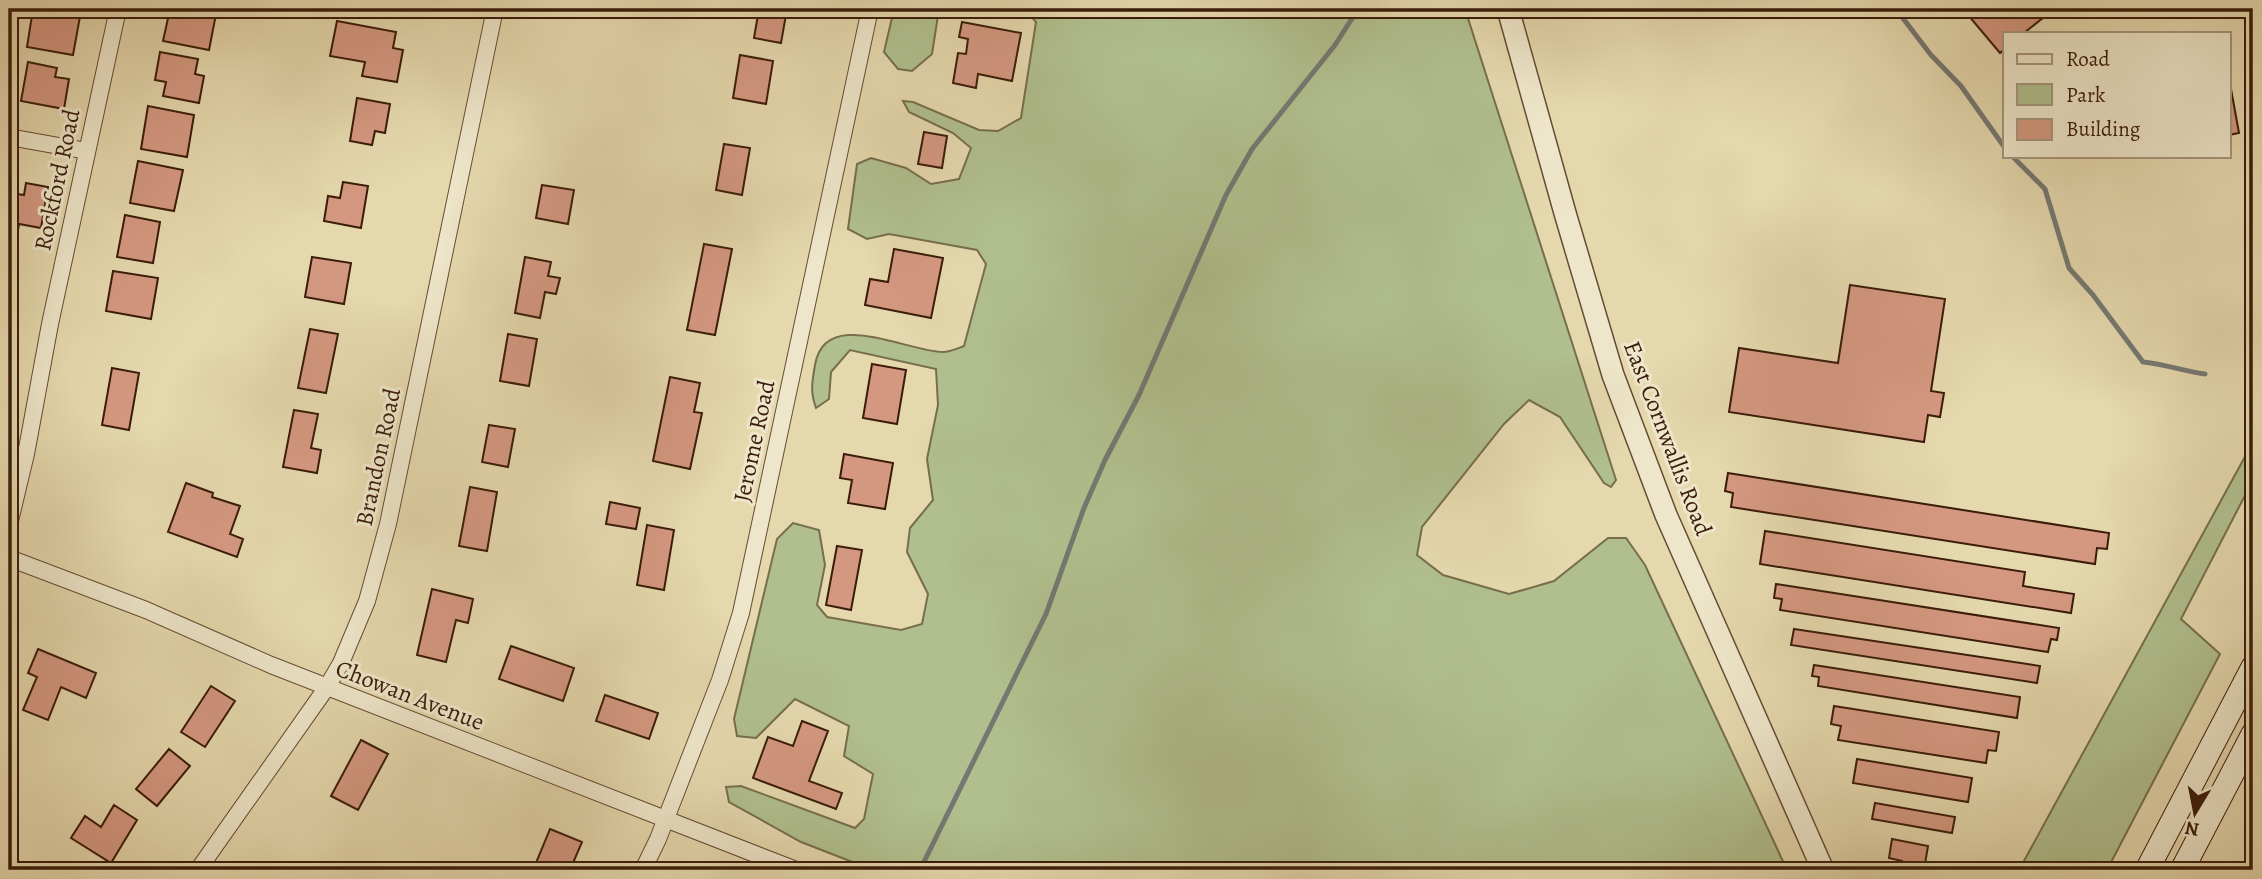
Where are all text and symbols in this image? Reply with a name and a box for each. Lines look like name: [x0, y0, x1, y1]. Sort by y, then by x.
legend: [2003, 32, 2230, 158]
text: Road: [2066, 45, 2110, 73]
text: Park: [2066, 81, 2106, 109]
street label: Rockford Road: [26, 106, 88, 254]
text: Building: [2066, 115, 2141, 143]
street label: East Cornwallis Road: [1616, 336, 1720, 540]
street label: Jerome Road: [725, 377, 783, 505]
street label: Brandon Road: [348, 385, 408, 529]
street label: Chowan Avenue: [331, 652, 489, 738]
north arrow: [2160, 778, 2230, 848]
text: N: [2183, 815, 2201, 843]

